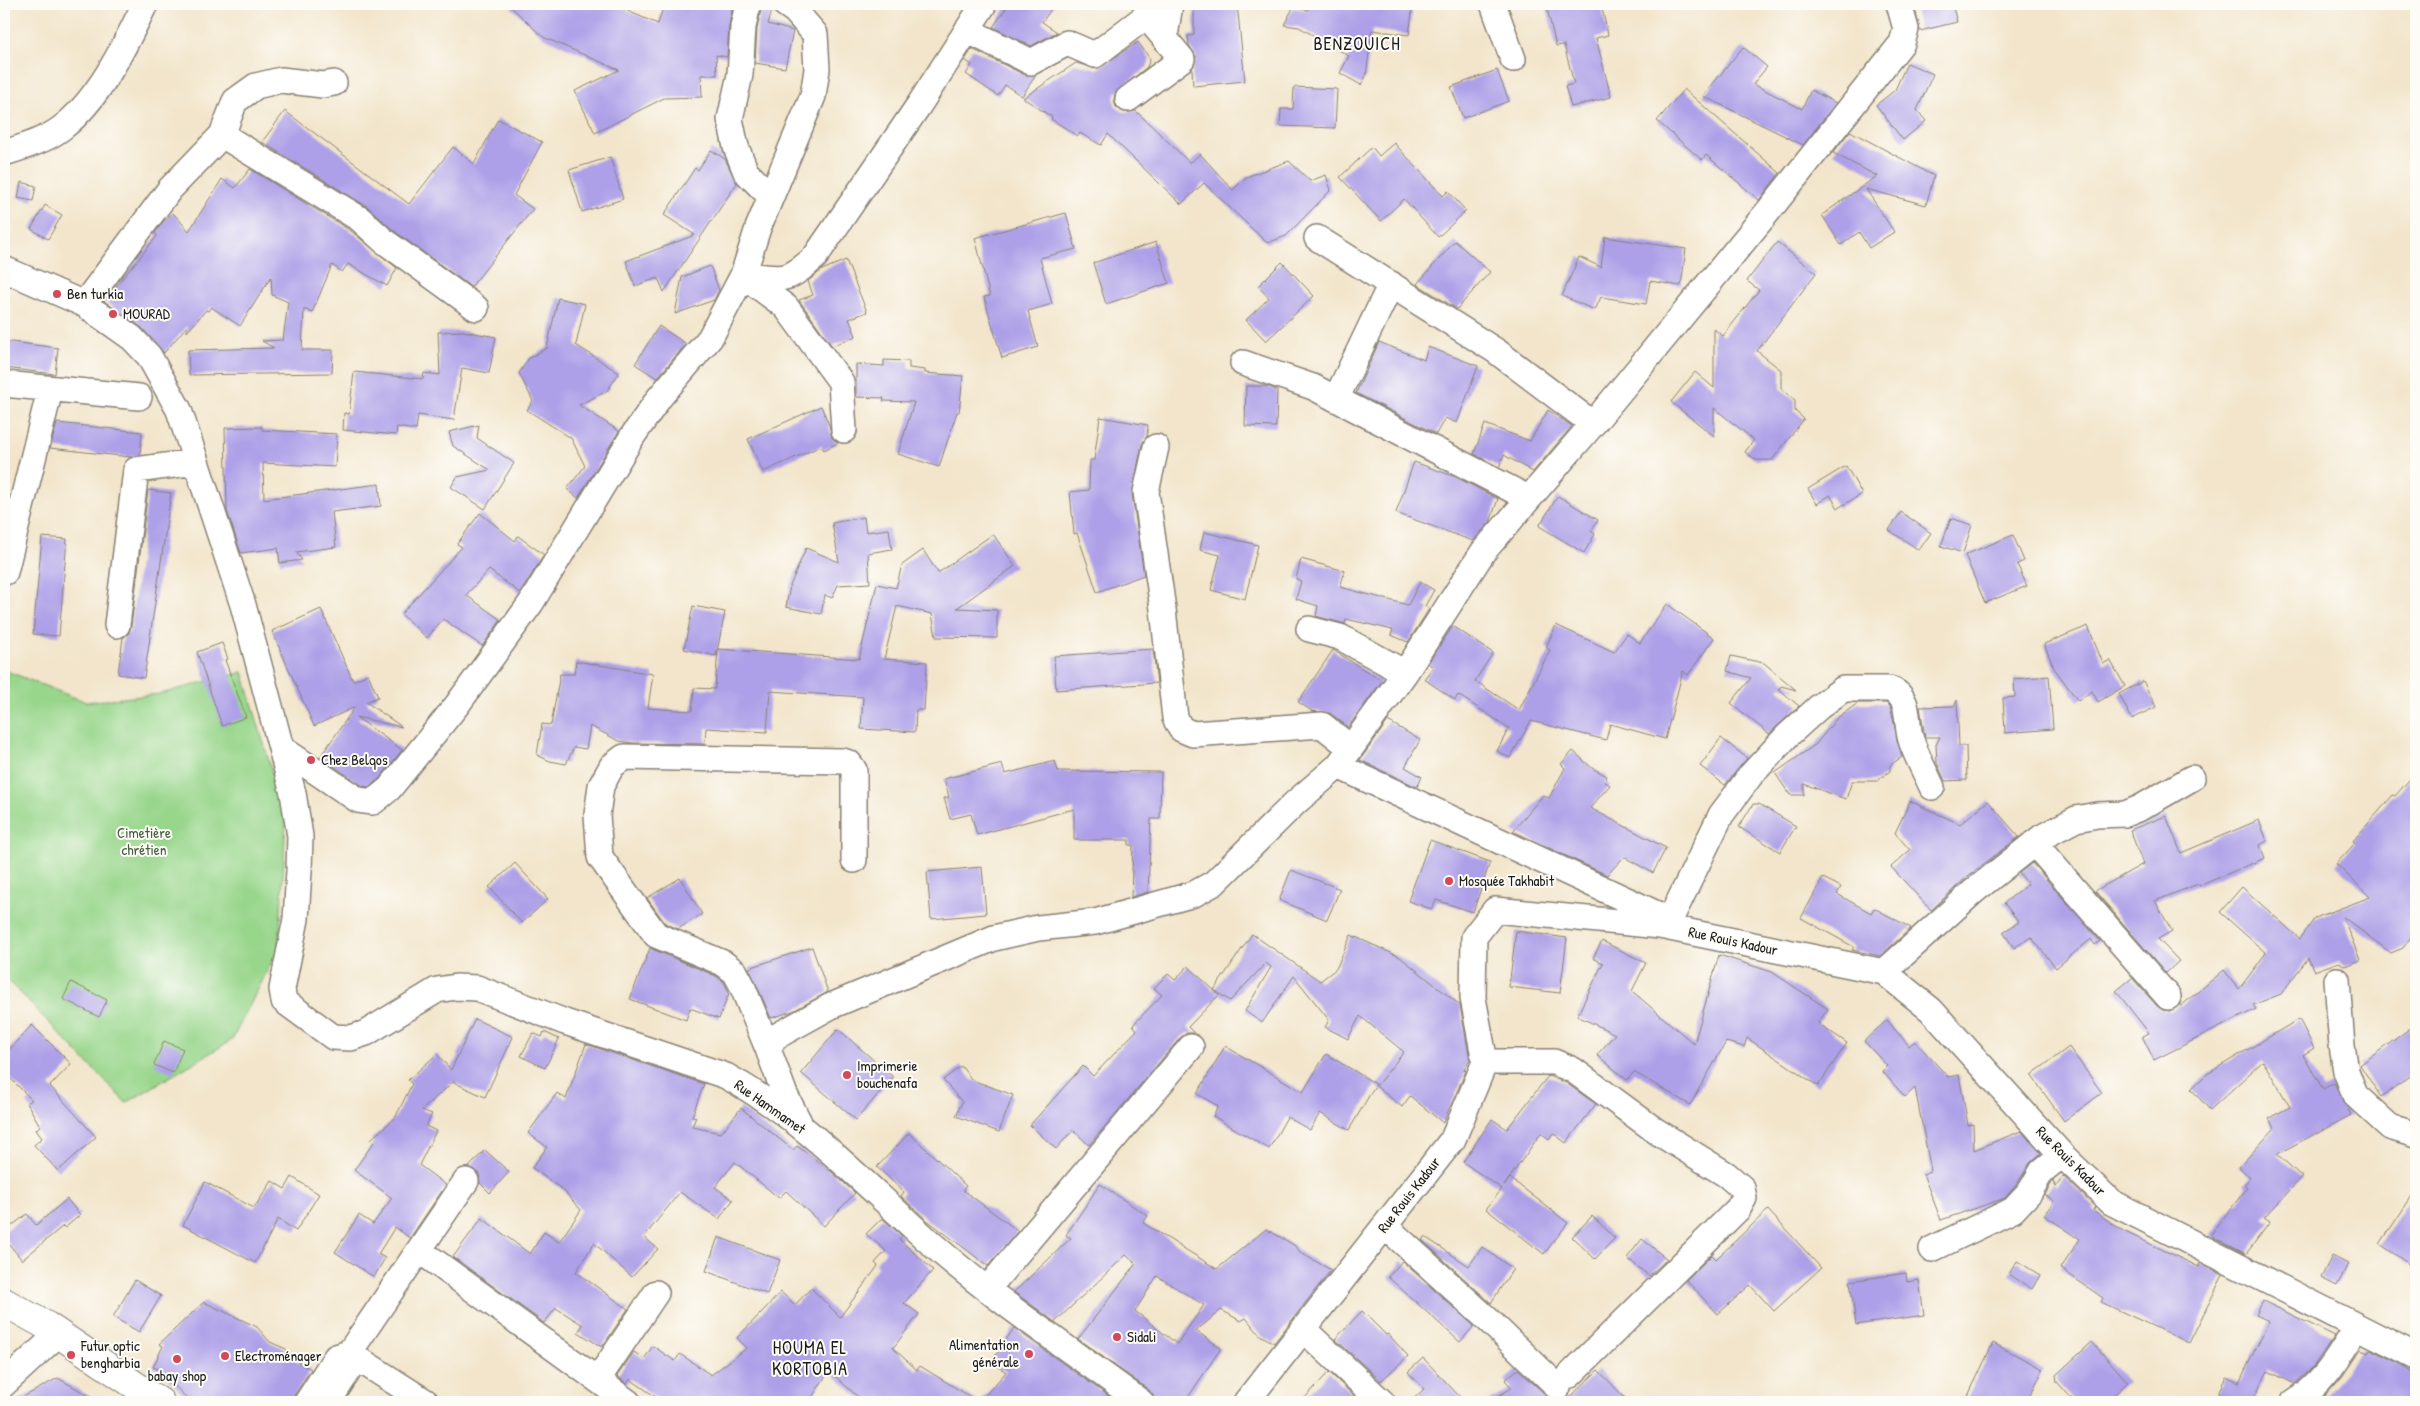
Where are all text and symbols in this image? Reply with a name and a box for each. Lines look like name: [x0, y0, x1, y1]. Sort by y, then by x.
district label: BENZOUICH: [1313, 31, 1401, 56]
place label: Ben turkia: [67, 283, 123, 304]
marker: Ben turkia: [51, 288, 63, 300]
place label: MOURAD: [123, 303, 171, 324]
marker: MOURAD: [107, 308, 119, 320]
place label: Chez Belqos: [321, 749, 388, 770]
marker: Chez Belqos: [305, 754, 317, 766]
park label: Cimetière chrétien: [117, 822, 171, 860]
place label: Mosquée Takhabit: [1459, 870, 1555, 891]
marker: Mosquée Takhabit: [1443, 875, 1455, 887]
street label: Rue Rouis Kadour: [1686, 921, 1780, 960]
place label: Imprimerie bouchenafa: [857, 1055, 918, 1093]
marker: Imprimerie bouchenafa: [841, 1069, 853, 1081]
street label: Rue Hammamet: [730, 1074, 811, 1139]
street label: Rue Rouis Kadour: [2032, 1121, 2111, 1200]
street label: Rue Rouis Kadour: [1372, 1152, 1445, 1237]
place label: Sidali: [1127, 1326, 1156, 1347]
marker: Sidali: [1111, 1331, 1123, 1343]
place label: Alimentation générale: [949, 1334, 1019, 1372]
place label: Futur optic bengharbia: [80, 1335, 140, 1373]
district label: HOUMA EL KORTOBIA: [772, 1335, 848, 1381]
place label: Electroménager: [235, 1345, 322, 1366]
marker: Alimentation générale: [1023, 1348, 1035, 1360]
marker: Futur optic bengharbia: [65, 1349, 77, 1361]
marker: Electroménager: [219, 1350, 231, 1362]
marker: babay shop: [171, 1353, 183, 1365]
place label: babay shop: [148, 1365, 207, 1386]

